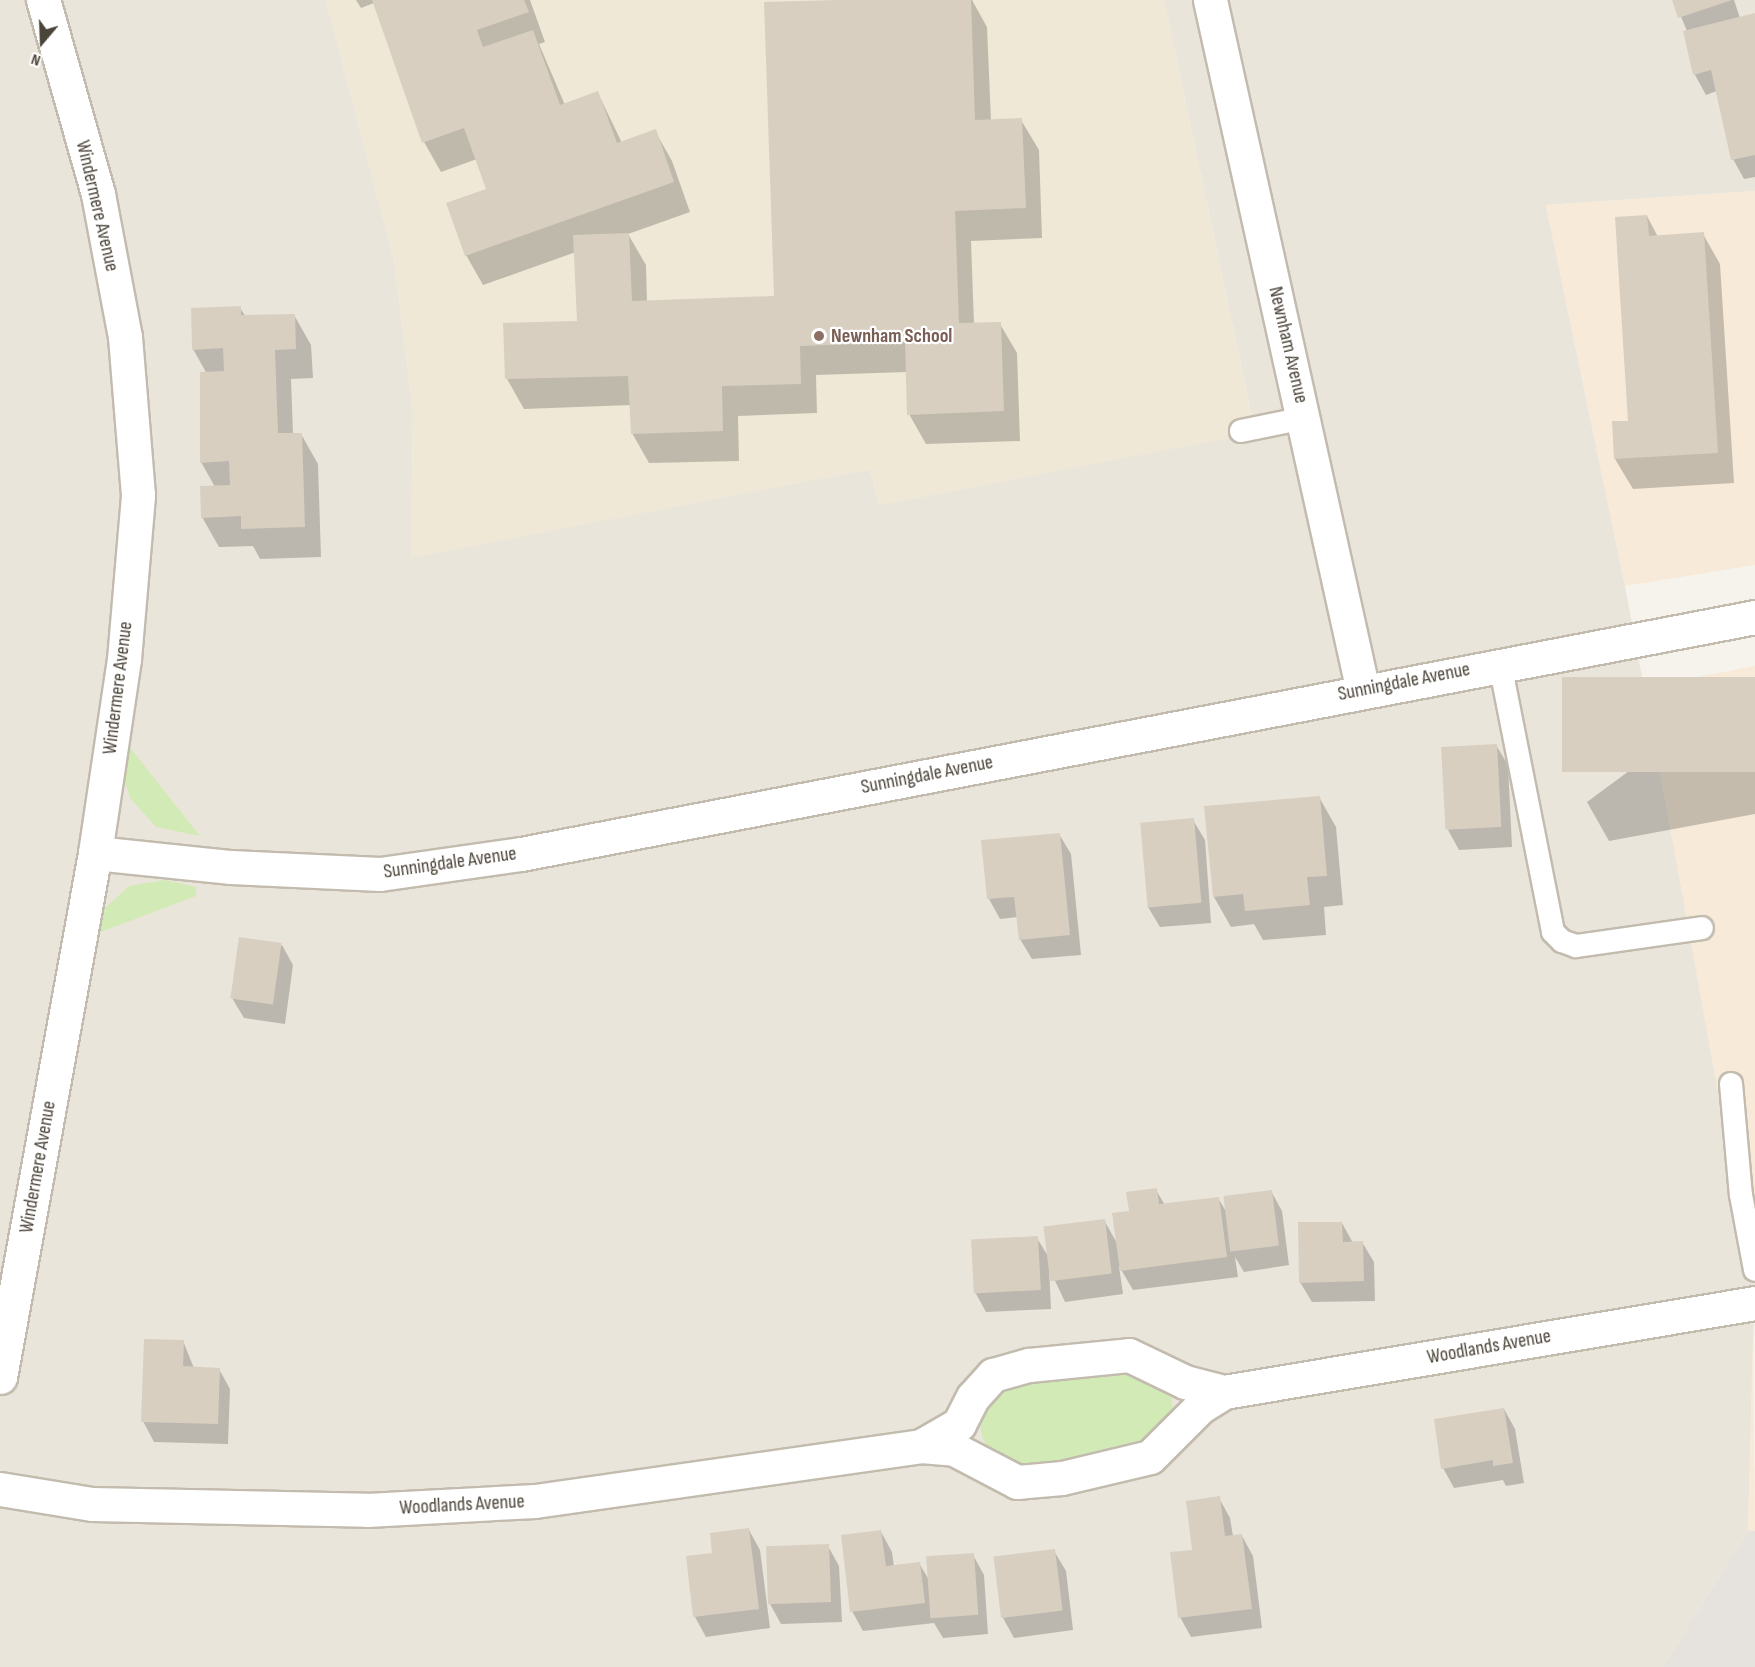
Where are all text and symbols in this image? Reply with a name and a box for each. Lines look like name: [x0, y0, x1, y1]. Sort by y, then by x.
north arrow: [12, 12, 72, 72]
text: N: [29, 49, 43, 70]
street label: Windermere Avenue: [70, 138, 124, 274]
street label: Newnham Avenue: [1263, 284, 1313, 406]
place label: Newnham School: [831, 324, 952, 348]
marker: Newnham School: [812, 329, 826, 343]
street label: Windermere Avenue: [98, 620, 138, 756]
street label: Sunningdale Avenue: [1336, 657, 1472, 707]
street label: Sunningdale Avenue: [859, 750, 995, 800]
street label: Sunningdale Avenue: [382, 842, 518, 884]
street label: Windermere Avenue: [15, 1099, 61, 1235]
street label: Woodlands Avenue: [1425, 1324, 1553, 1370]
street label: Woodlands Avenue: [399, 1490, 525, 1520]

